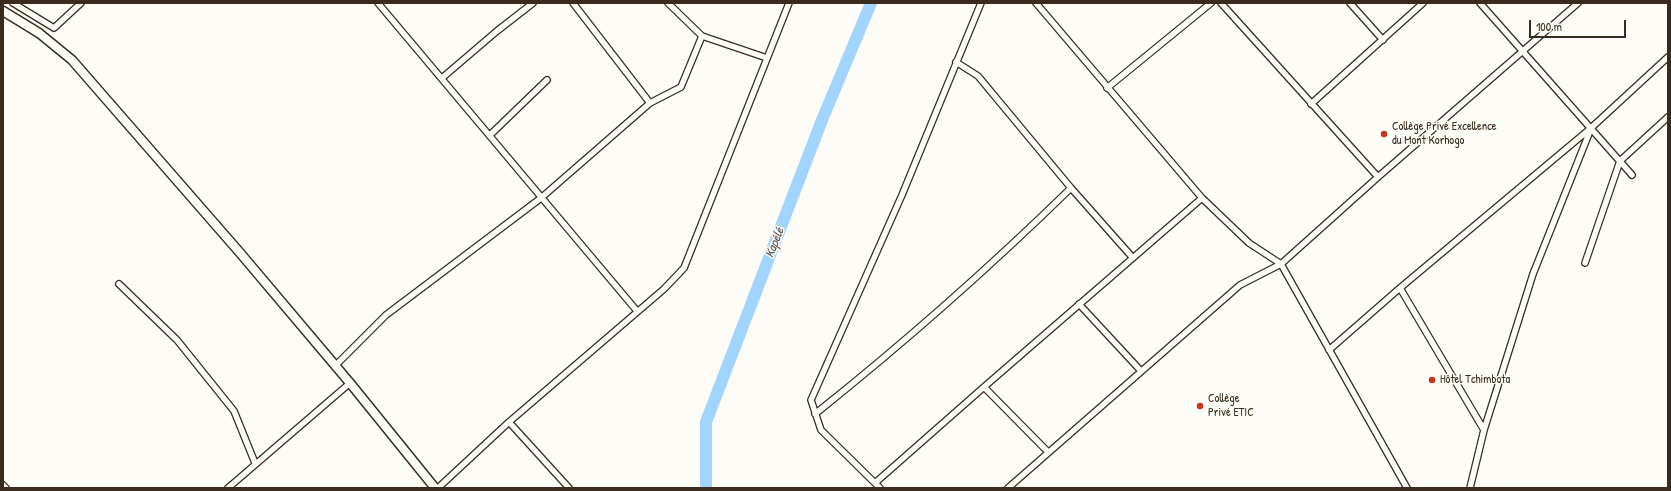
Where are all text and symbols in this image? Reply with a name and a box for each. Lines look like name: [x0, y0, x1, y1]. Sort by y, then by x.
scale bar: [1531, 12, 1628, 38]
text: 100 m: [1536, 18, 1562, 35]
place label: Collège Privé Excellence du Mont Korhogo: [1392, 120, 1497, 148]
marker: Collège Privé Excellence du Mont Korhogo: [1379, 129, 1389, 139]
water label: Kapélé: [762, 226, 788, 260]
place label: Hôtel Tchimbota: [1440, 373, 1510, 387]
marker: Hôtel Tchimbota: [1427, 375, 1437, 385]
place label: Collège Privé ETIC: [1208, 392, 1254, 420]
marker: Collège Privé ETIC: [1195, 401, 1205, 411]

